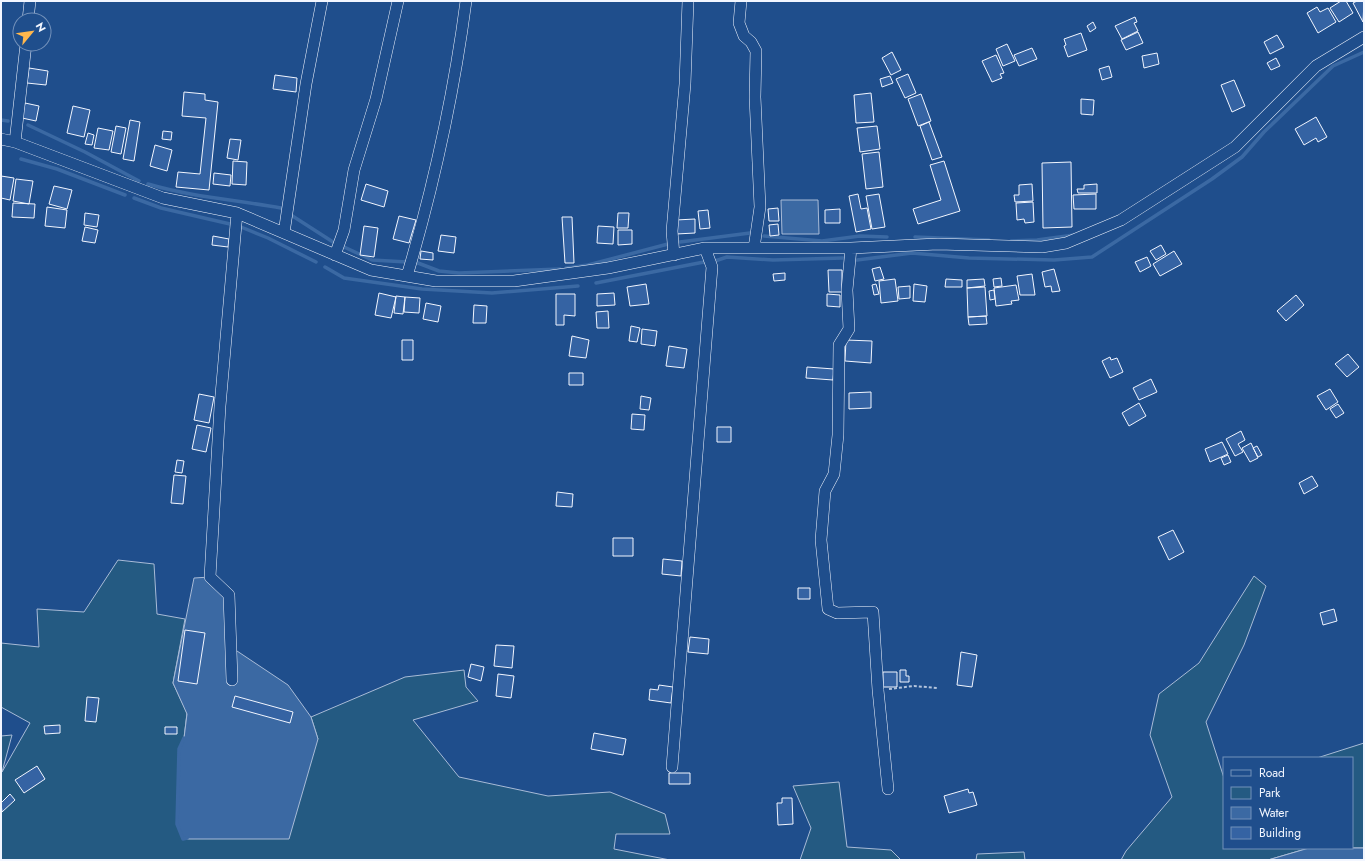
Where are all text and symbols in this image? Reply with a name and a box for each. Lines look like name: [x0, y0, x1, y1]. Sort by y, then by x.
north arrow: [12, 12, 52, 52]
text: N: [32, 19, 50, 35]
legend: [1223, 757, 1353, 849]
text: Road: [1259, 764, 1285, 782]
text: Park: [1259, 784, 1281, 802]
text: Water: [1259, 804, 1290, 822]
text: Building: [1259, 824, 1301, 842]

